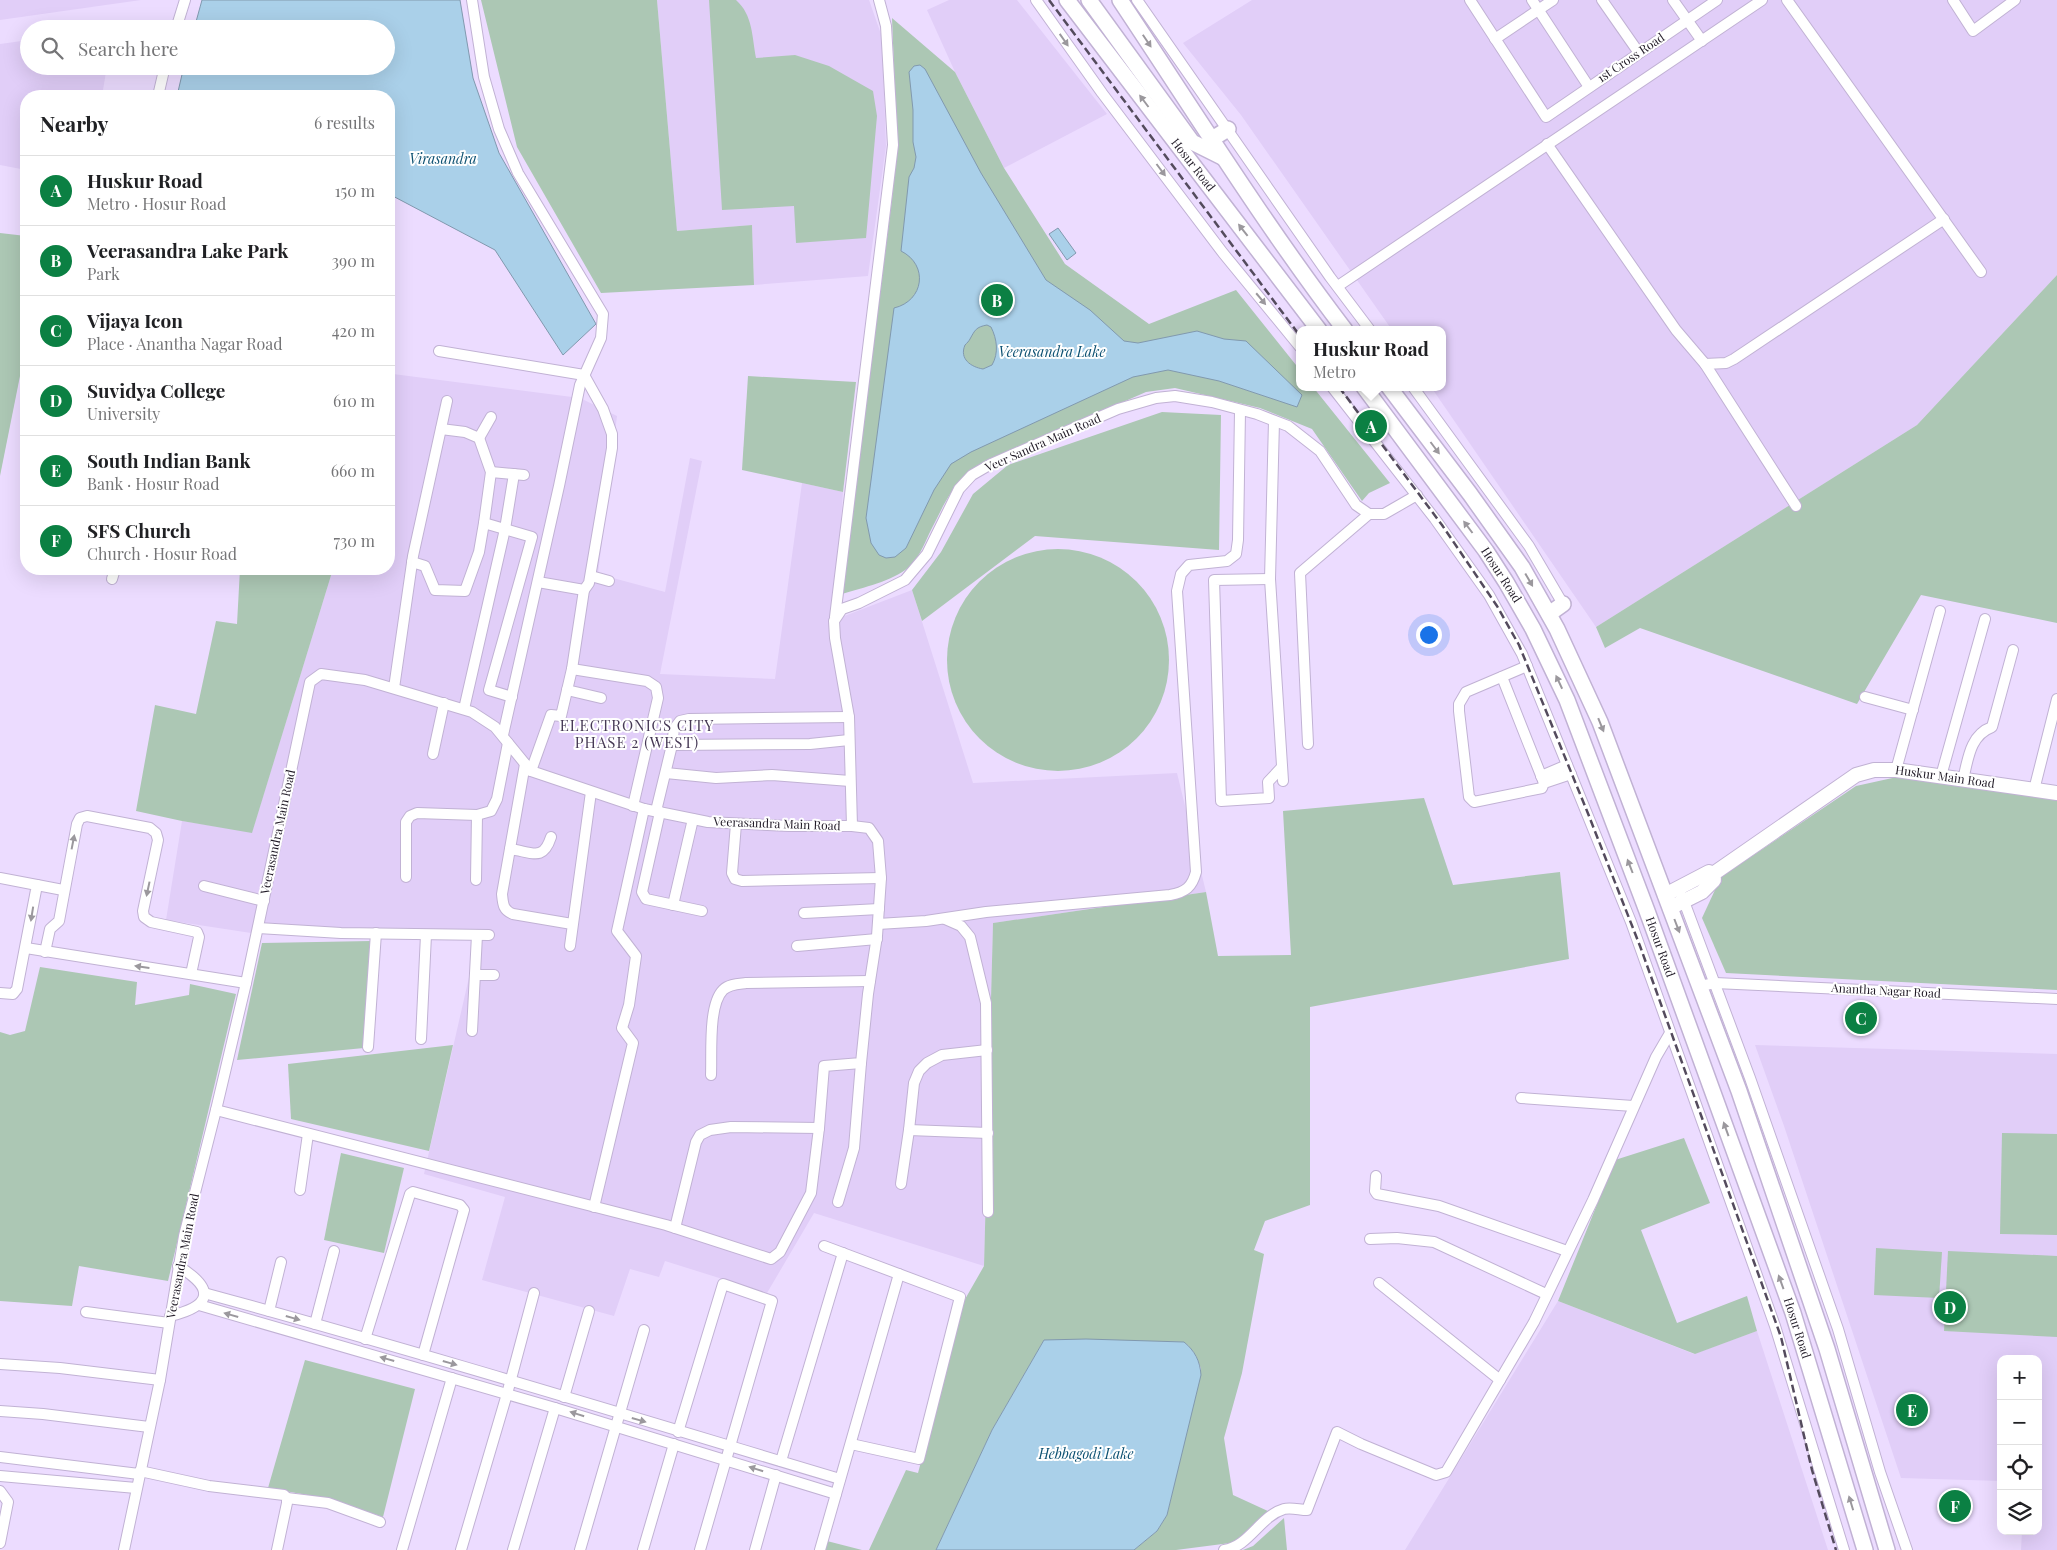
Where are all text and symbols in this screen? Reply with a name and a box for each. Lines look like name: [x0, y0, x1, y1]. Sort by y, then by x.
search box: [20, 20, 395, 75]
street label: 1st Cross Road: [1594, 29, 1667, 86]
one-way arrow: [1059, 33, 1069, 47]
icon: search: [38, 34, 66, 62]
one-way arrow: [1142, 34, 1152, 47]
text: Search here: [78, 35, 178, 61]
one-way arrow: [1138, 95, 1149, 108]
text: Nearby: [40, 109, 109, 137]
text: 6 results: [314, 112, 375, 133]
street label: Hosur Road: [1168, 135, 1220, 194]
water label: Virasandra: [409, 149, 477, 168]
one-way arrow: [1156, 163, 1166, 177]
text: Huskur Road: [87, 167, 203, 193]
text: A: [51, 180, 61, 201]
text: 150 m: [335, 180, 375, 201]
text: Metro · Hosur Road: [87, 193, 226, 214]
one-way arrow: [1237, 224, 1248, 237]
text: Veerasandra Lake Park: [87, 237, 288, 263]
text: B: [51, 250, 61, 271]
text: 390 m: [332, 250, 375, 271]
text: Park: [87, 263, 120, 284]
pin: B: [981, 281, 1013, 319]
one-way arrow: [1255, 292, 1266, 305]
text: Vijaya Icon: [87, 307, 183, 333]
text: C: [50, 320, 62, 341]
text: 420 m: [332, 320, 375, 341]
popup: [1296, 326, 1446, 391]
text: Place · Anantha Nagar Road: [87, 333, 283, 354]
text: Huskur Road: [1313, 335, 1429, 361]
water label: Veerasandra Lake: [999, 342, 1105, 361]
text: Metro: [1313, 361, 1356, 382]
text: Suvidya College: [87, 377, 225, 403]
text: D: [50, 390, 62, 411]
text: 610 m: [333, 390, 375, 411]
text: University: [87, 403, 160, 424]
pin: A: [1355, 407, 1387, 445]
street label: Veer Sandra Main Road: [981, 409, 1103, 475]
one-way arrow: [1429, 441, 1440, 454]
text: South Indian Bank: [87, 447, 251, 473]
text: E: [51, 460, 61, 481]
text: 660 m: [331, 460, 375, 481]
text: Bank · Hosur Road: [87, 473, 220, 494]
text: SFS Church: [87, 517, 191, 543]
one-way arrow: [1463, 520, 1473, 534]
text: F: [51, 530, 61, 551]
text: 730 m: [333, 530, 375, 551]
text: Church · Hosur Road: [87, 543, 237, 564]
street label: Hosur Road: [1478, 544, 1526, 605]
one-way arrow: [1525, 573, 1534, 586]
your location: [1416, 622, 1442, 648]
one-way arrow: [1555, 674, 1563, 689]
district label: ELECTRONICS CITY PHASE 2 (WEST): [560, 715, 714, 752]
one-way arrow: [1598, 718, 1605, 733]
street label: Huskur Main Road: [1894, 761, 1996, 791]
street label: Veerasandra Main Road: [256, 768, 298, 897]
street label: Veerasandra Main Road: [712, 813, 841, 833]
one-way arrow: [69, 835, 77, 850]
one-way arrow: [1626, 858, 1634, 873]
one-way arrow: [143, 882, 151, 898]
one-way arrow: [28, 906, 36, 922]
street label: Hosur Road: [1643, 914, 1679, 979]
one-way arrow: [1674, 919, 1682, 934]
one-way arrow: [134, 962, 150, 970]
street label: Anantha Nagar Road: [1830, 979, 1941, 1001]
pin: C: [1845, 999, 1877, 1037]
one-way arrow: [1722, 1121, 1730, 1136]
street label: Veerasandra Main Road: [162, 1192, 202, 1321]
one-way arrow: [1777, 1274, 1784, 1289]
pin: D: [1934, 1288, 1966, 1326]
street label: Hosur Road: [1781, 1295, 1815, 1360]
one-way arrow: [224, 1310, 239, 1318]
one-way arrow: [286, 1315, 301, 1323]
one-way arrow: [380, 1355, 395, 1363]
map controls: [1997, 1355, 2042, 1535]
button: +: [1997, 1355, 2042, 1400]
one-way arrow: [442, 1359, 457, 1367]
pin: E: [1896, 1391, 1928, 1429]
button: −: [1997, 1400, 2042, 1445]
one-way arrow: [570, 1410, 585, 1418]
one-way arrow: [631, 1416, 646, 1424]
water label: Hebbagodi Lake: [1038, 1444, 1133, 1463]
button: locate: [1997, 1445, 2042, 1490]
one-way arrow: [749, 1464, 764, 1472]
pin: F: [1939, 1487, 1971, 1525]
button: layers: [1997, 1490, 2042, 1535]
one-way arrow: [1847, 1496, 1855, 1511]

